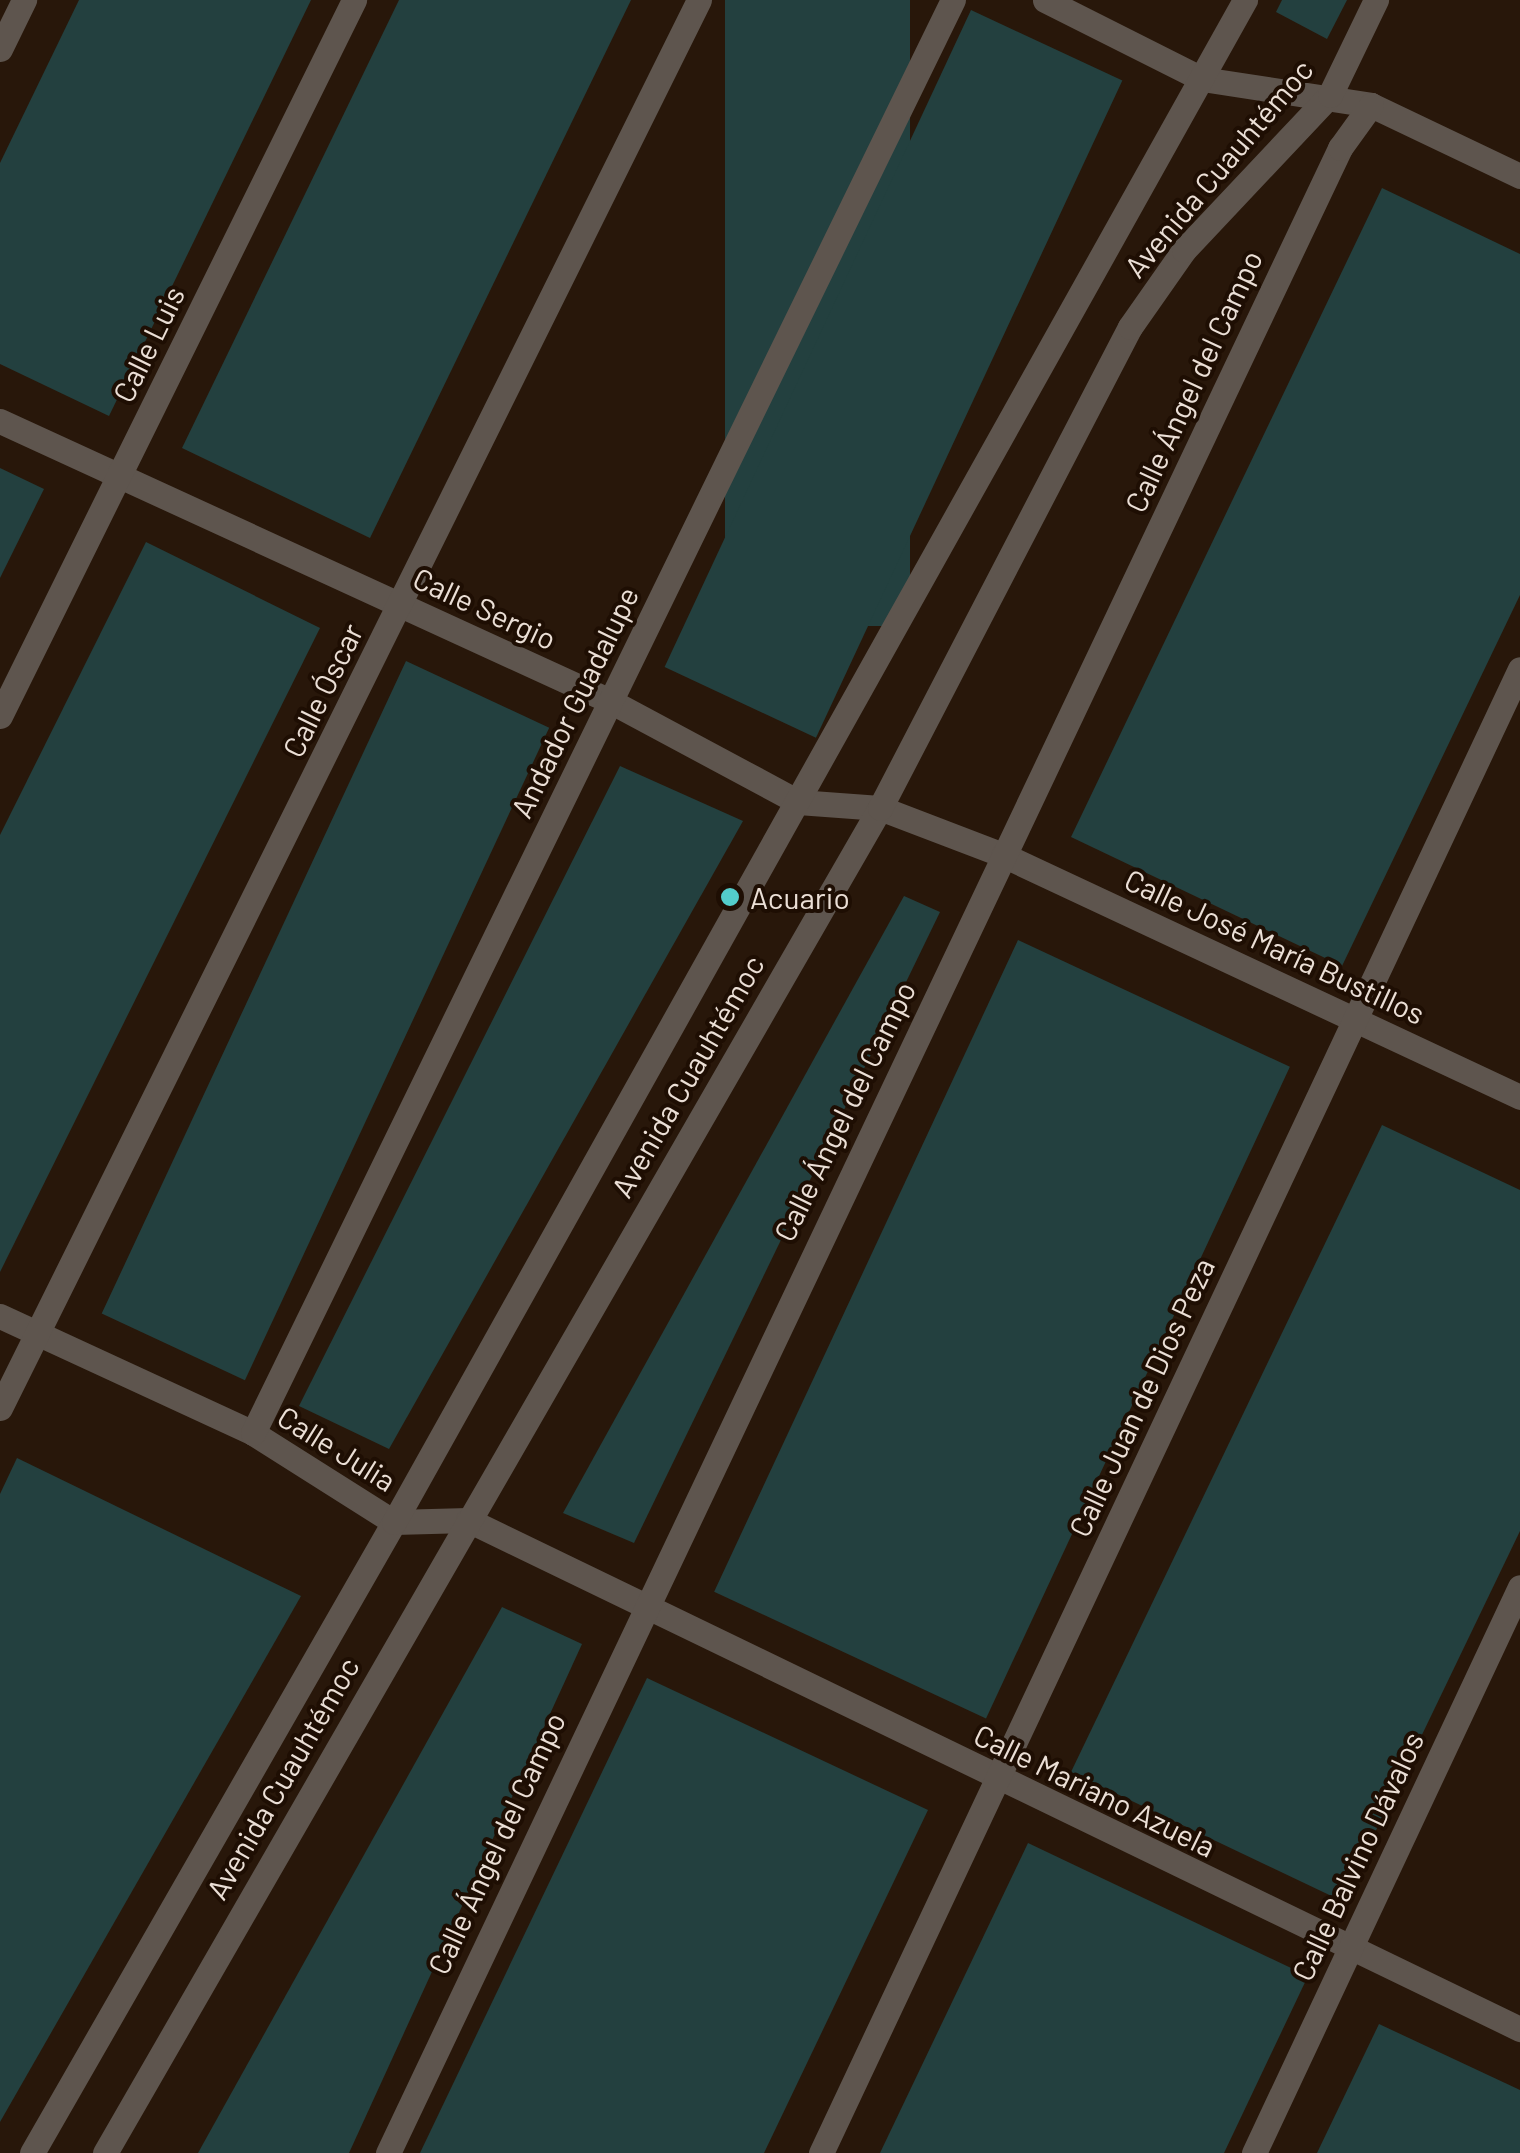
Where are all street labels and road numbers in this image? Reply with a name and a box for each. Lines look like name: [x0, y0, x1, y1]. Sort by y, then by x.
street label: Avenida Cuauhtémoc: [1116, 52, 1320, 284]
street label: Calle Ángel del Campo: [1117, 244, 1269, 518]
street label: Calle Luis: [105, 280, 191, 408]
street label: Calle Sergio: [408, 559, 562, 657]
street label: Andador Guadalupe: [503, 581, 645, 823]
street label: Calle Óscar: [274, 617, 370, 763]
street label: Calle José María Bustillos: [1119, 861, 1431, 1031]
street label: Avenida Cuauhtémoc: [603, 949, 771, 1203]
street label: Calle Ángel del Campo: [765, 975, 923, 1247]
street label: Calle Juan de Dios Peza: [1061, 1252, 1221, 1542]
street label: Calle Julia: [271, 1398, 403, 1498]
street label: Avenida Cuauhtémoc: [198, 1651, 366, 1905]
street label: Calle Ángel del Campo: [420, 1706, 572, 1980]
street label: Calle Mariano Azuela: [968, 1716, 1222, 1864]
street label: Calle Balvino Dávalos: [1284, 1726, 1430, 1986]

